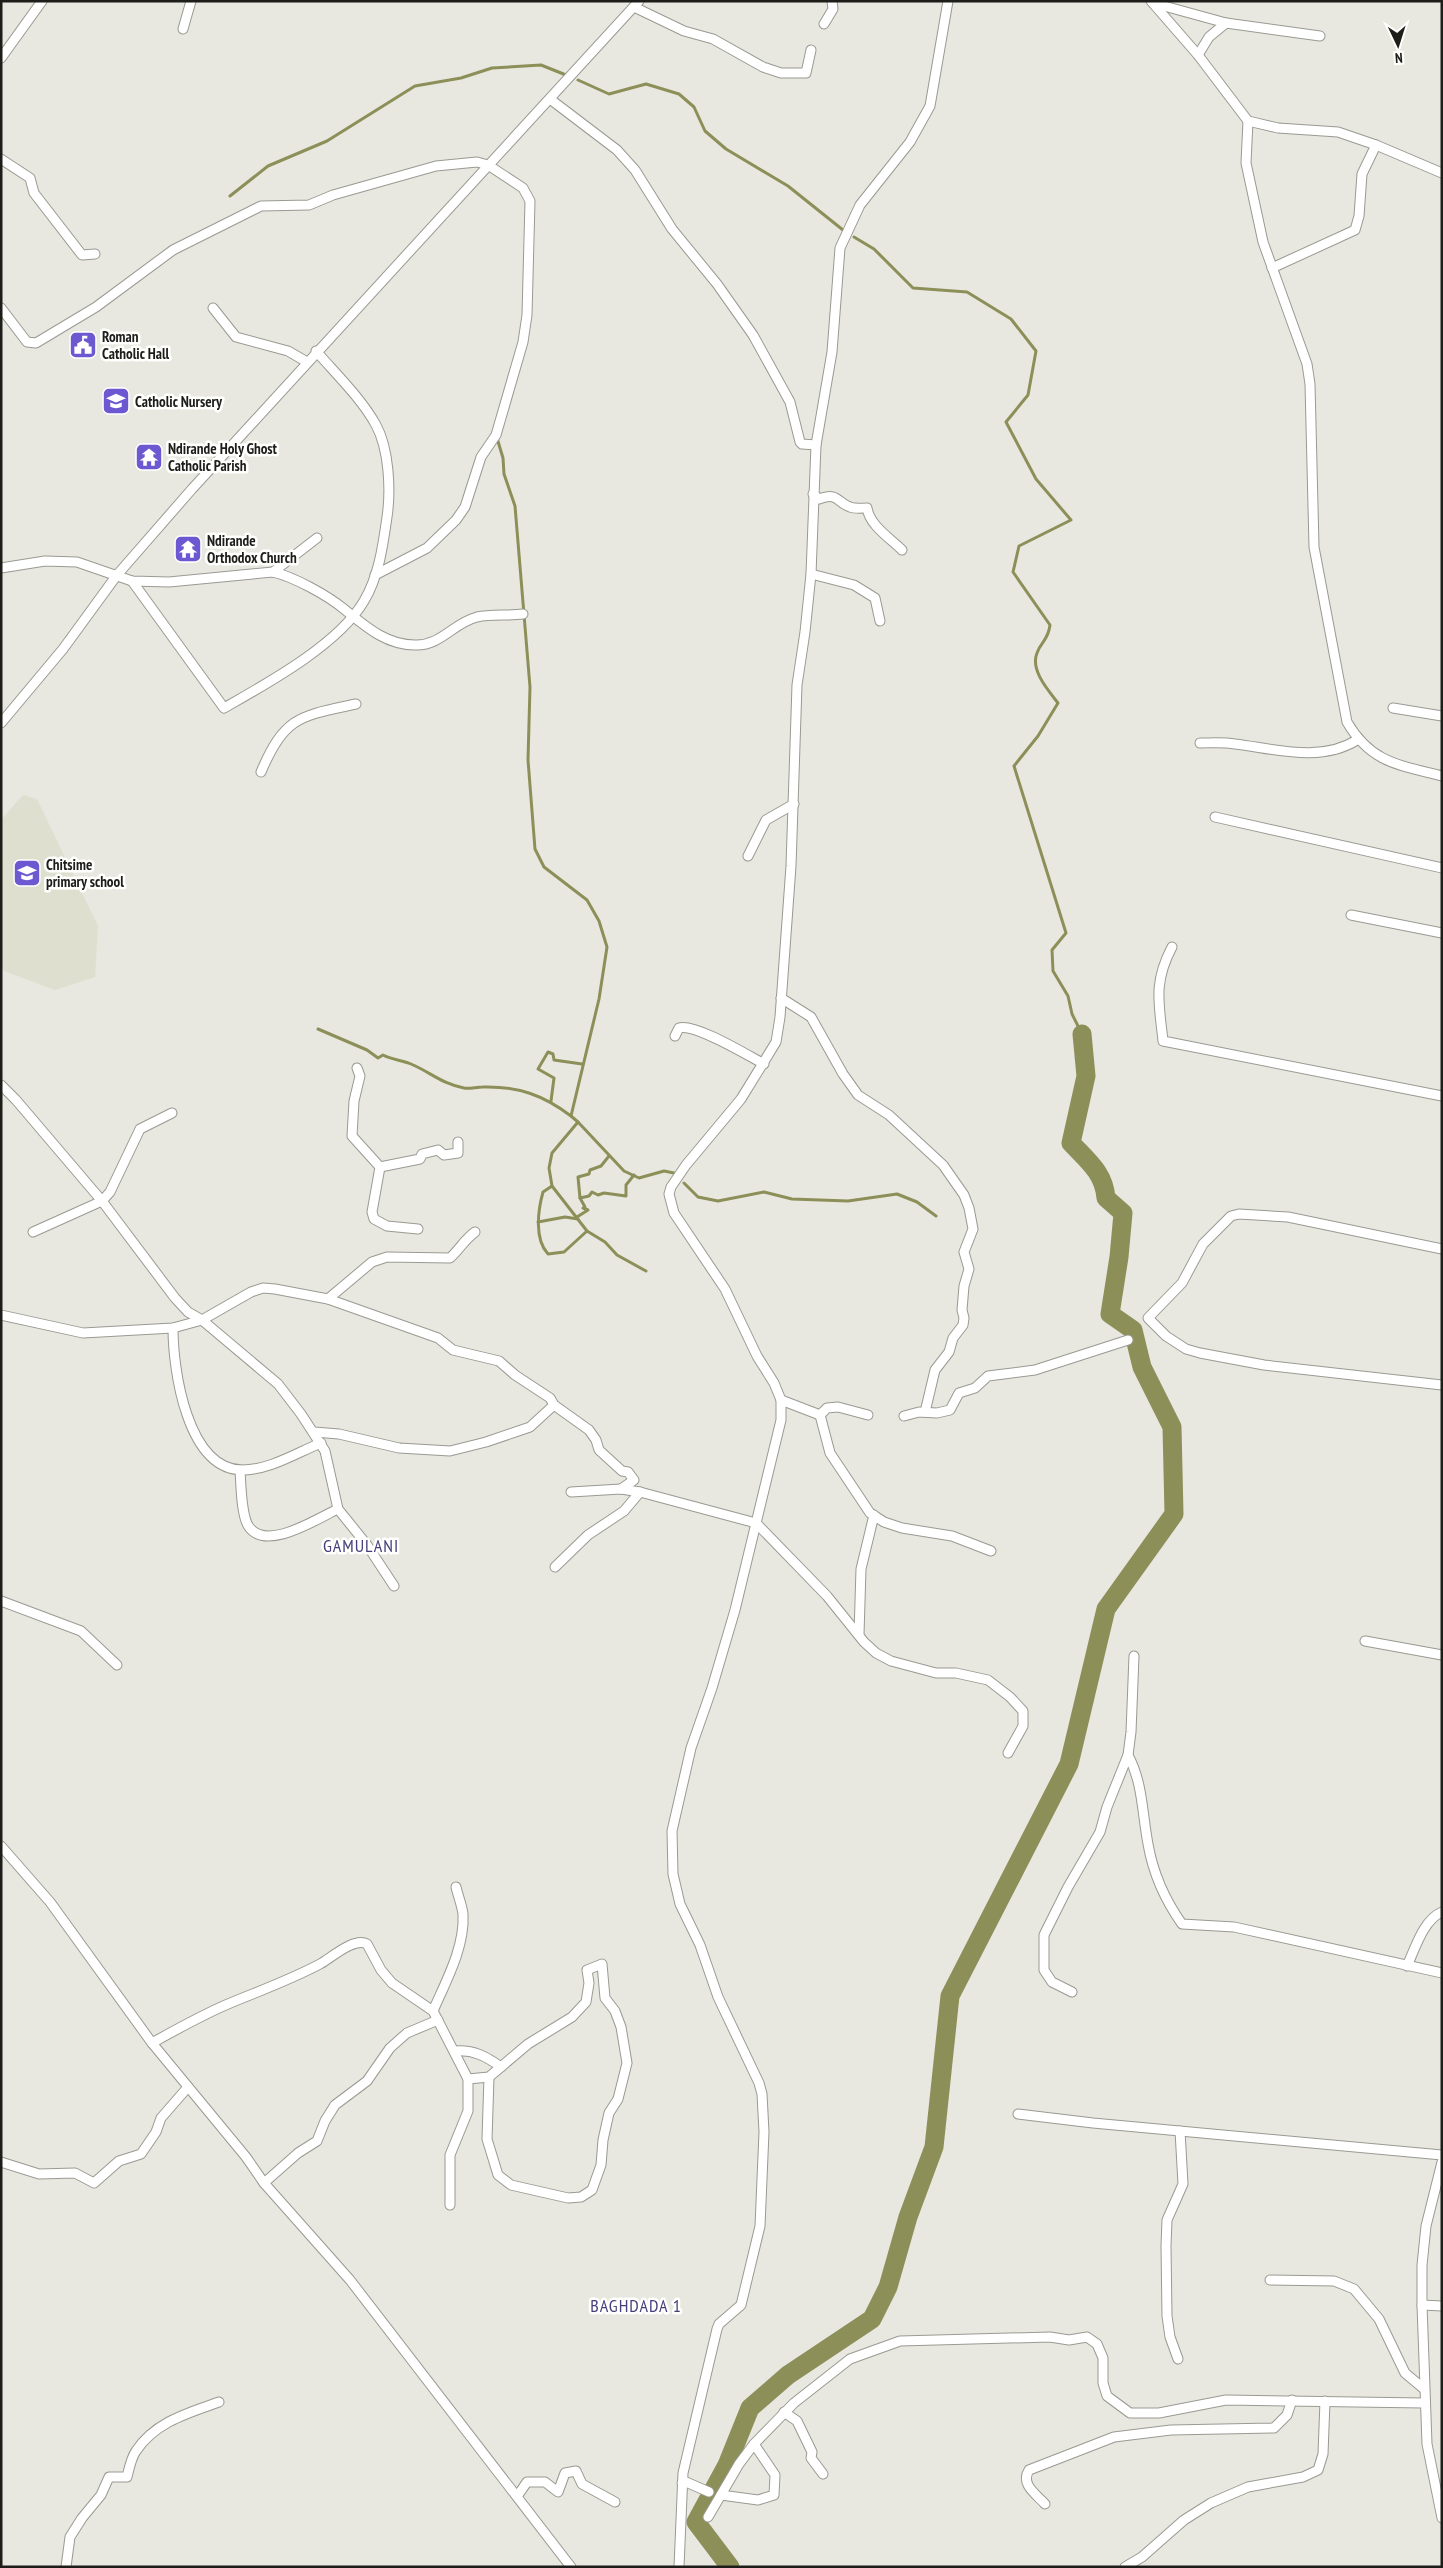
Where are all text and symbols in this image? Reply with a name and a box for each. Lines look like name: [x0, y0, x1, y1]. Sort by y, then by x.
north arrow: [1373, 20, 1423, 70]
text: N: [1395, 49, 1403, 67]
place label: Roman Catholic Hall: [102, 327, 170, 363]
public building icon: Roman Catholic Hall: [68, 330, 98, 360]
school or university icon: Catholic Nursery: [101, 386, 131, 416]
place label: Catholic Nursery: [135, 392, 223, 411]
place label: Ndirande Holy Ghost Catholic Parish: [168, 439, 278, 475]
temple icon: Ndirande Holy Ghost Catholic Parish: [134, 442, 164, 472]
place label: Ndirande Orthodox Church: [207, 531, 297, 567]
temple icon: Ndirande Orthodox Church: [173, 534, 203, 564]
place label: Chitsime primary school: [46, 855, 124, 891]
school or university icon: Chitsime primary school: [12, 858, 42, 888]
district label: GAMULANI: [323, 1534, 399, 1557]
district label: BAGHDADA 1: [590, 2294, 682, 2317]

